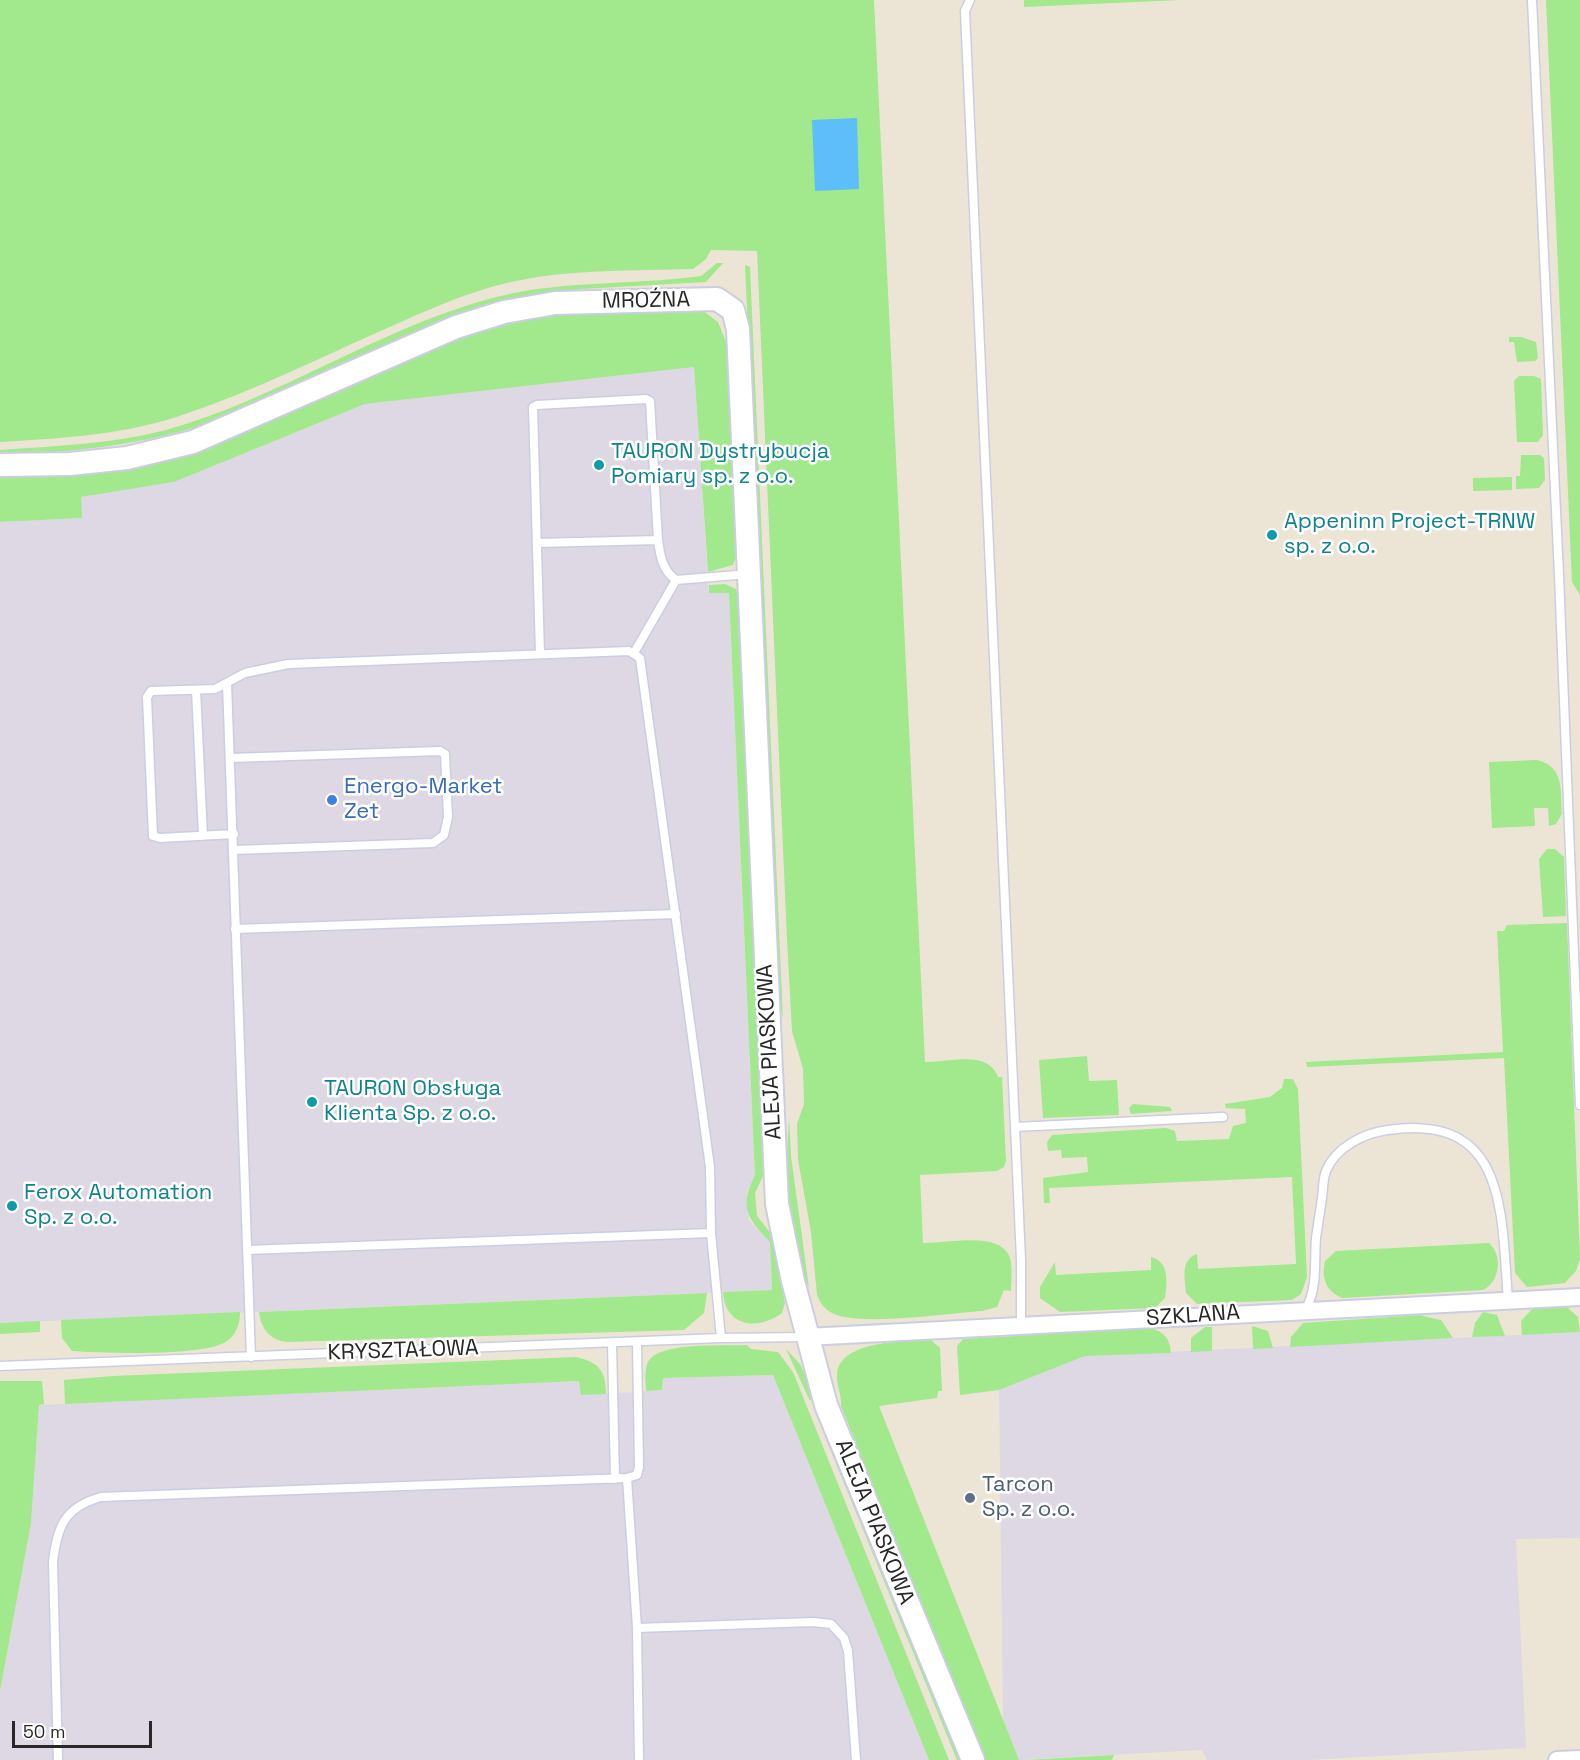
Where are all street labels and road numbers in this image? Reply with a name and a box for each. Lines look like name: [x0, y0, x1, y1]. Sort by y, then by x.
street label: MROŹNA: [602, 287, 690, 315]
street label: ALEJA PIASKOWA: [752, 963, 788, 1141]
street label: SZKLANA: [1145, 1300, 1241, 1332]
street label: KRYSZTAŁOWA: [327, 1335, 479, 1367]
street label: ALEJA PIASKOWA: [829, 1436, 919, 1608]

